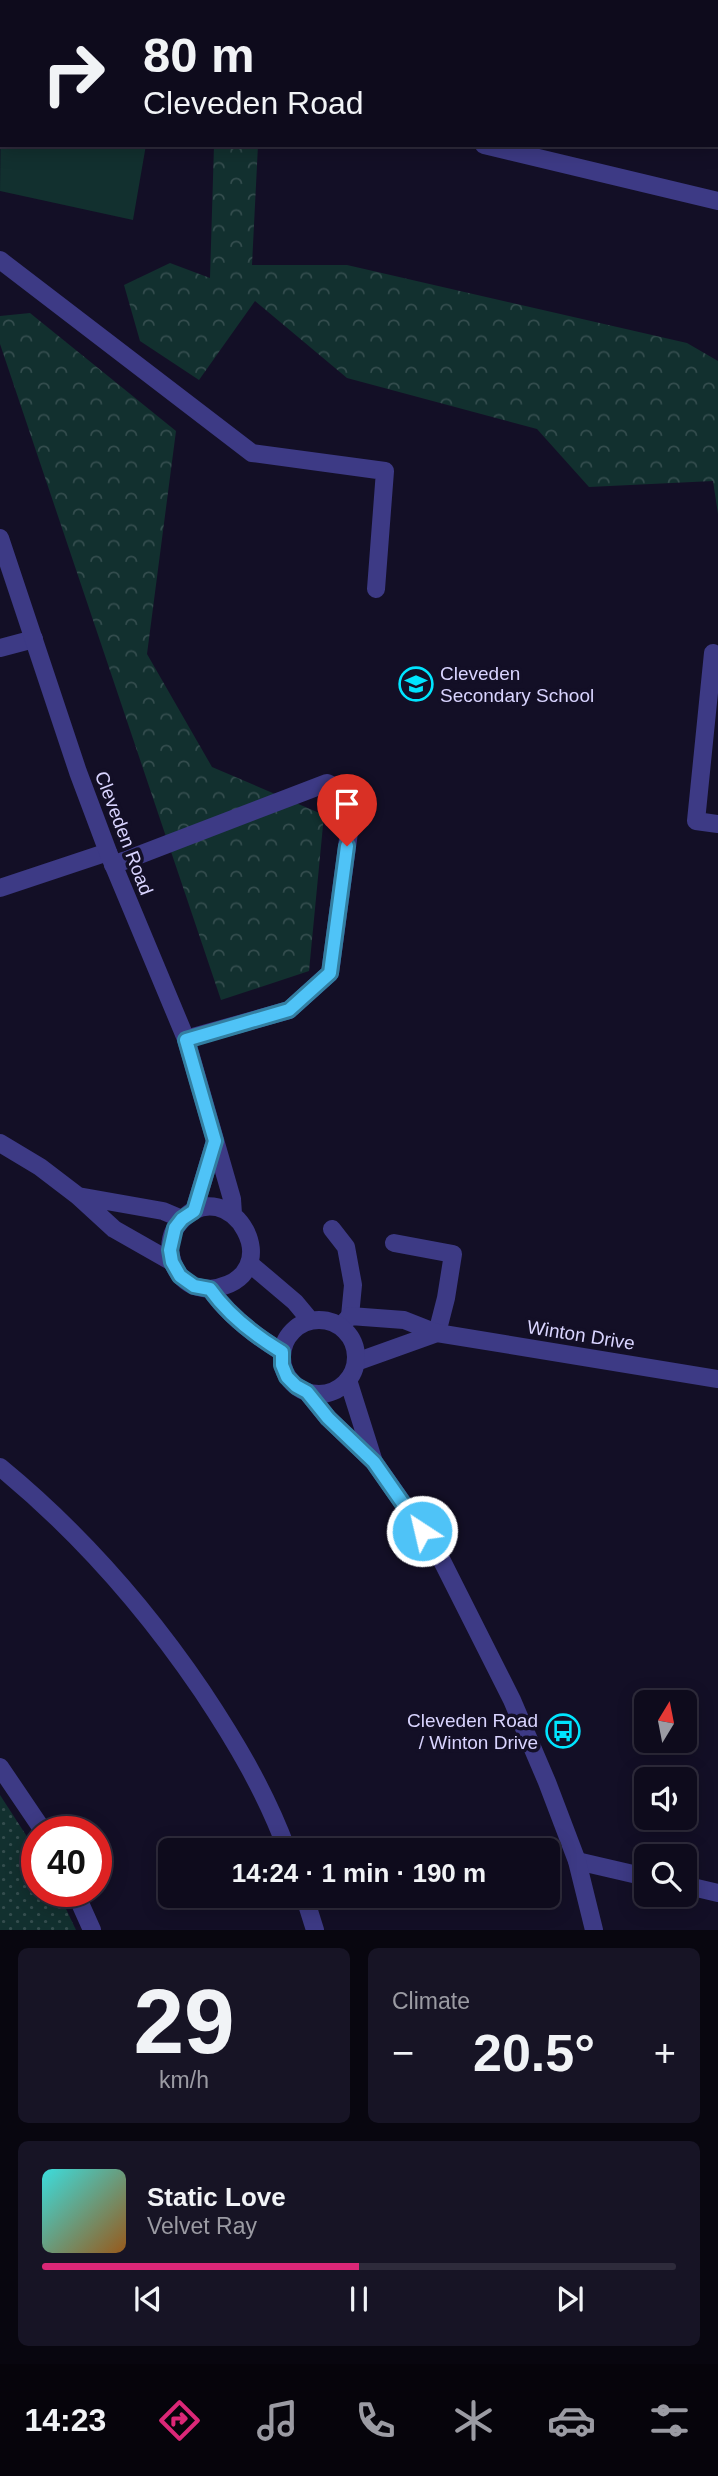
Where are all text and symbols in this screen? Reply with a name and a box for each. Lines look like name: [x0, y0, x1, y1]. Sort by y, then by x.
icon: right: [28, 28, 119, 119]
text: 80 m: [143, 28, 255, 82]
text: Cleveden Road: [143, 85, 364, 121]
place label: Cleveden Secondary School: [440, 663, 594, 706]
school or university icon: Cleveden Secondary School: [397, 665, 435, 703]
street label: Cleveden Road: [91, 768, 157, 898]
pin: [317, 774, 377, 846]
icon: arrive: [328, 785, 366, 823]
street label: Winton Drive: [526, 1316, 636, 1354]
position arrow: [385, 1494, 459, 1568]
north arrow: [634, 1690, 696, 1754]
map controls: [634, 1690, 697, 1907]
place label: Cleveden Road / Winton Drive: [407, 1710, 538, 1753]
bus stop icon: Cleveden Road / Winton Drive: [544, 1712, 582, 1750]
button: sound: [634, 1767, 697, 1830]
speed limit sign: 40: [21, 1816, 112, 1907]
button: search: [634, 1844, 697, 1907]
text: 14:24 · 1 min · 190 m: [232, 1858, 486, 1888]
text: 29: [133, 1971, 235, 2072]
text: Climate: [392, 1988, 470, 2014]
text: 20.5°: [473, 2024, 595, 2082]
text: −: [392, 2032, 414, 2074]
text: +: [654, 2032, 676, 2074]
text: km/h: [159, 2067, 209, 2093]
text: Static Love: [147, 2182, 286, 2212]
text: Velvet Ray: [147, 2213, 257, 2239]
icon: previous: [129, 2280, 167, 2318]
icon: pause: [340, 2280, 378, 2318]
icon: next: [551, 2280, 589, 2318]
icon: directions: [155, 2396, 204, 2445]
icon: music: [253, 2396, 302, 2445]
icon: phone: [351, 2396, 400, 2445]
icon: climate: [449, 2396, 498, 2445]
icon: car: [547, 2396, 596, 2445]
icon: filters: [645, 2396, 694, 2445]
text: 14:23: [24, 2402, 106, 2438]

